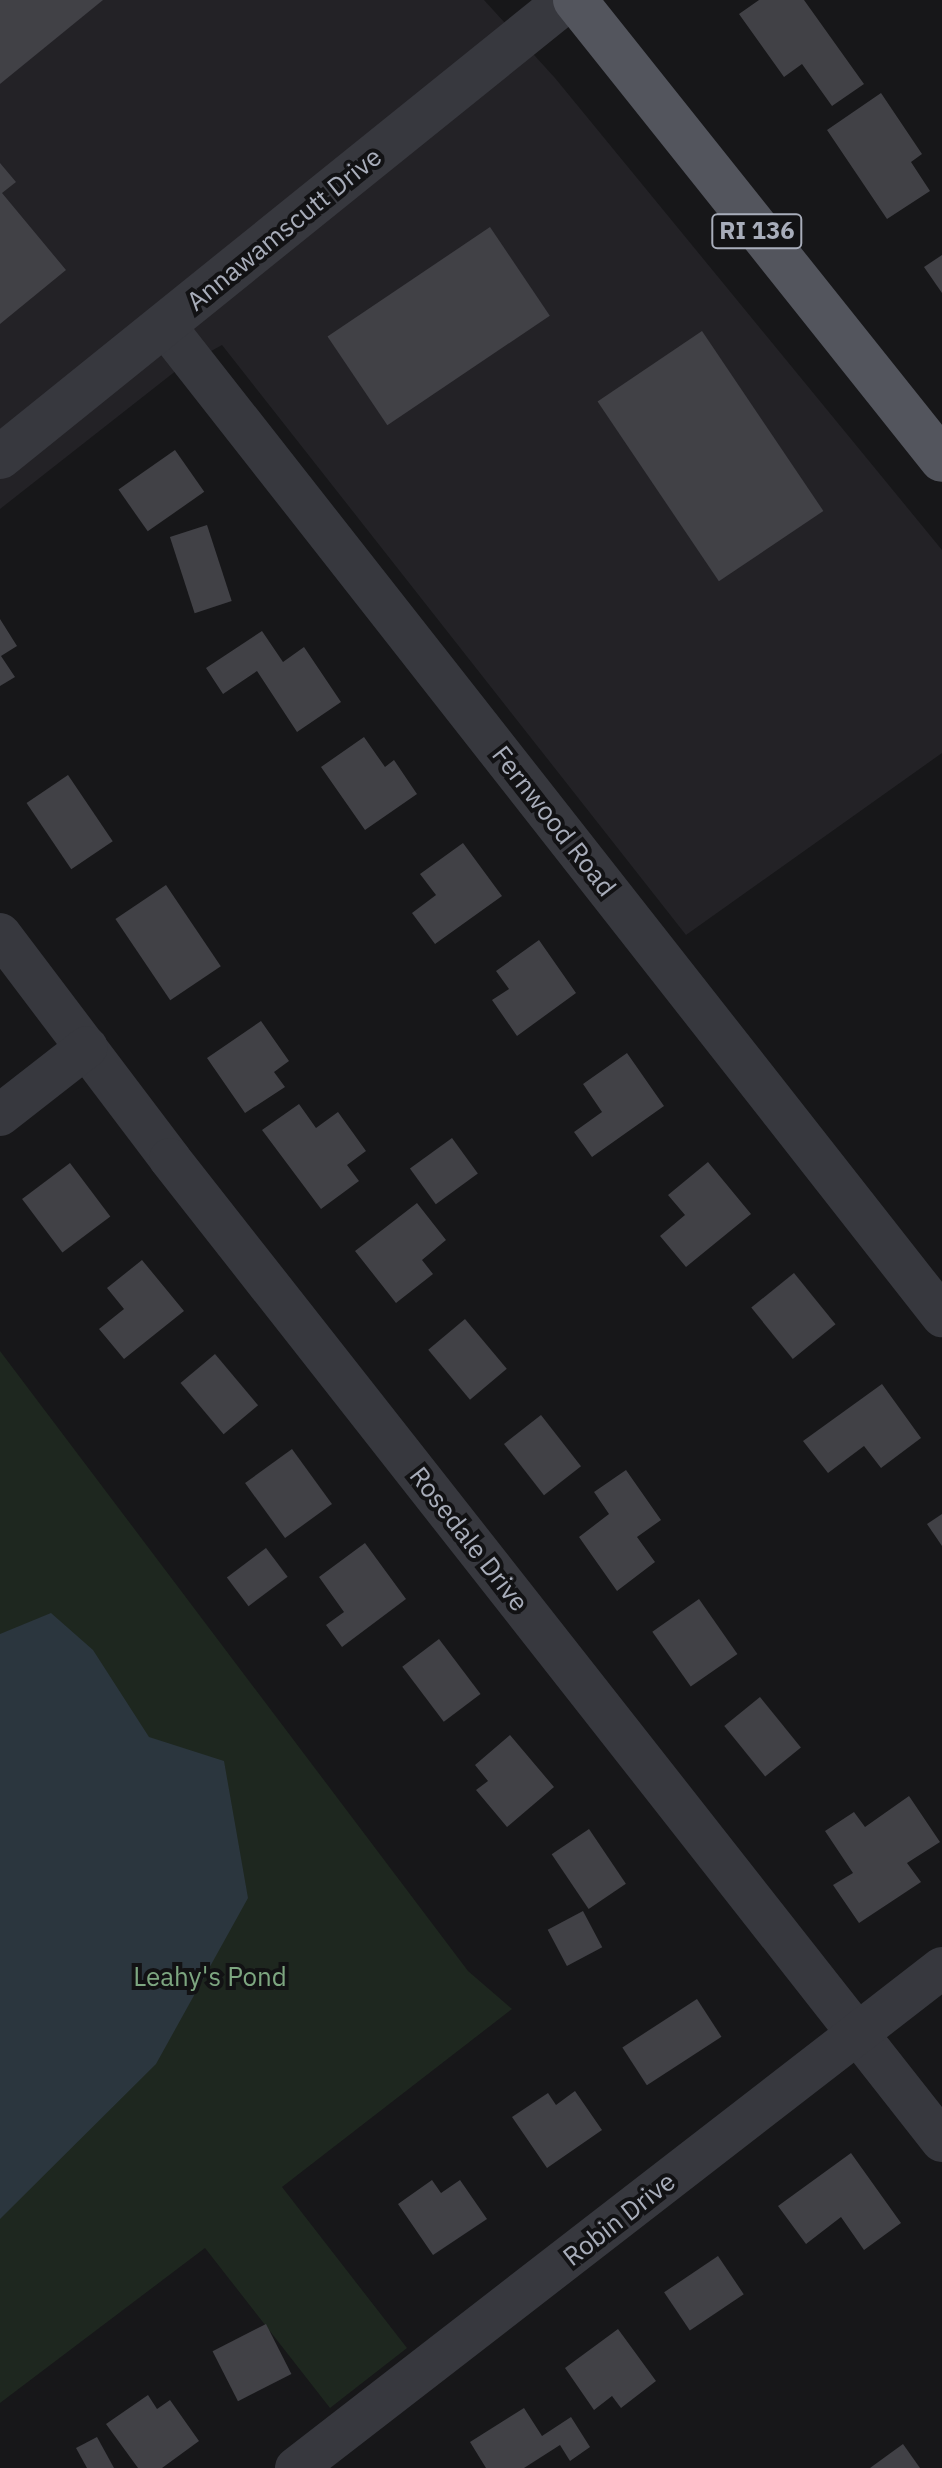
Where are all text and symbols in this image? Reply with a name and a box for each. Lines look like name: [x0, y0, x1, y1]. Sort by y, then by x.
street label: Annawamscutt Drive: [180, 141, 388, 317]
road number: RI 136: [711, 211, 803, 251]
street label: Fernwood Road: [486, 740, 622, 902]
street label: Rosedale Drive: [403, 1461, 535, 1617]
park label: Leahy's Pond: [133, 1961, 287, 1993]
street label: Robin Drive: [557, 2166, 681, 2272]

